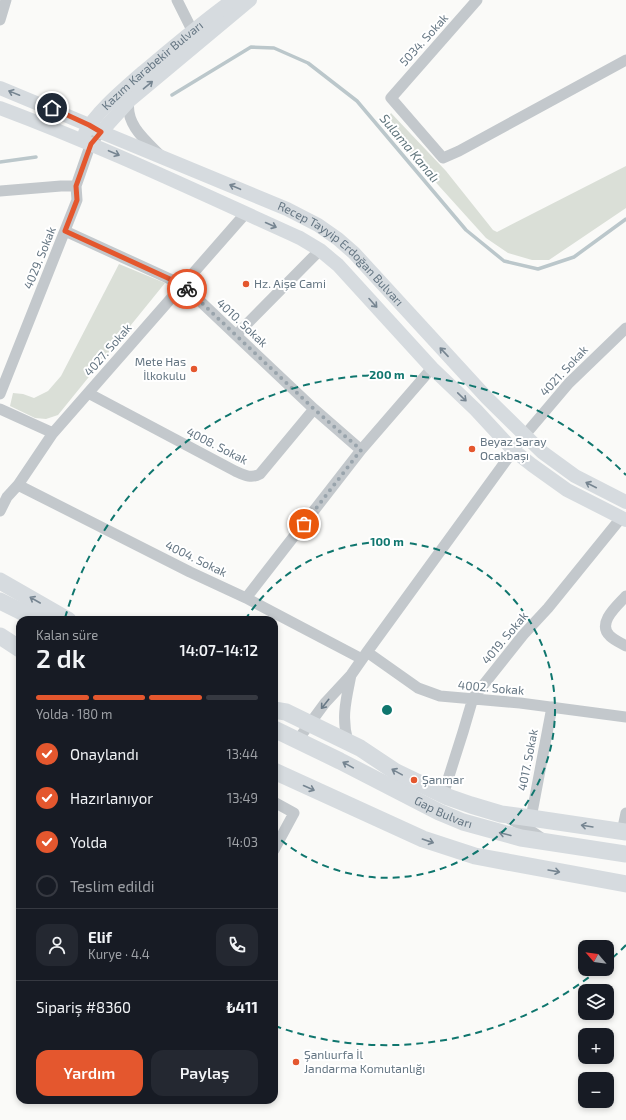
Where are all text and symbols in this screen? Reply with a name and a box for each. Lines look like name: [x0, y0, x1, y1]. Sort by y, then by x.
street label: 5034. Sokak: [396, 10, 450, 68]
street label: Kazım Karabekir Bulvarı: [98, 17, 205, 112]
one-way arrow: [143, 80, 153, 89]
one-way arrow: [8, 89, 20, 97]
pin: [35, 91, 69, 125]
icon: home: [41, 97, 63, 119]
water label: Sulama Kanalı: [377, 110, 443, 186]
one-way arrow: [108, 150, 120, 158]
one-way arrow: [230, 183, 242, 190]
street label: Recep Tayyip Erdoğan Bulvarı: [276, 198, 407, 308]
one-way arrow: [264, 222, 276, 229]
street label: 4029. Sokak: [20, 224, 58, 291]
courier: [167, 269, 207, 309]
place label: Hz. Aişe Cami: [254, 276, 326, 291]
icon: bike: [176, 278, 198, 300]
marker: Hz. Aişe Cami: [241, 279, 251, 289]
street label: 4010. Sokak: [214, 295, 271, 349]
one-way arrow: [368, 298, 377, 308]
street label: 4027. Sokak: [81, 320, 134, 378]
street label: 4021. Sokak: [536, 342, 590, 398]
one-way arrow: [439, 346, 448, 357]
place label: Mete Has İlkokulu: [135, 354, 186, 382]
marker: Mete Has İlkokulu: [189, 364, 199, 374]
text: 200 m: [369, 367, 405, 381]
one-way arrow: [457, 392, 467, 402]
street label: 4008. Sokak: [184, 424, 250, 467]
place label: Beyaz Saray Ocakbaşı: [480, 434, 547, 463]
marker: Beyaz Saray Ocakbaşı: [467, 444, 477, 454]
one-way arrow: [585, 480, 597, 488]
pin: [287, 507, 321, 541]
icon: bag: [293, 513, 315, 535]
text: 100 m: [370, 534, 404, 548]
street label: 4004. Sokak: [163, 537, 230, 579]
one-way arrow: [29, 596, 41, 604]
street label: 4019. Sokak: [478, 608, 530, 666]
text: Kalan süre: [36, 627, 98, 643]
text: 14:07–14:12: [179, 641, 258, 659]
text: 2 dk: [36, 642, 86, 673]
street label: 4002. Sokak: [457, 677, 525, 697]
one-way arrow: [321, 698, 330, 709]
centre of rings: [380, 703, 394, 717]
text: Yolda · 180 m: [36, 706, 112, 722]
street label: 4017. Sokak: [514, 728, 540, 792]
icon: check: [36, 743, 58, 765]
text: Onaylandı: [70, 745, 139, 763]
text: 13:44: [227, 746, 258, 762]
one-way arrow: [342, 761, 354, 769]
one-way arrow: [391, 767, 403, 775]
place label: Şanmar: [422, 772, 464, 788]
marker: Şanmar: [409, 775, 419, 785]
one-way arrow: [303, 785, 315, 792]
icon: check: [36, 787, 58, 809]
text: Hazırlanıyor: [70, 789, 153, 807]
text: 13:49: [227, 790, 258, 806]
street label: Gap Bulvarı: [412, 793, 474, 830]
one-way arrow: [581, 822, 594, 830]
one-way arrow: [498, 830, 511, 837]
icon: check: [36, 831, 58, 853]
text: Yolda: [70, 833, 107, 851]
text: 14:03: [227, 834, 258, 850]
one-way arrow: [422, 837, 434, 845]
one-way arrow: [547, 867, 560, 875]
text: Teslim edildi: [70, 877, 155, 895]
button: person: [36, 924, 78, 966]
button: phone: [216, 924, 258, 966]
text: Elif: [88, 928, 112, 946]
north arrow: [578, 940, 614, 976]
map controls: [578, 940, 614, 1108]
text: Kurye · 4.4: [88, 946, 150, 962]
button: layers: [578, 984, 614, 1020]
text: Sipariş #8360: [36, 998, 131, 1016]
text: ₺411: [227, 998, 258, 1016]
button: +: [578, 1028, 614, 1064]
place label: Şanlıurfa İl Jandarma Komutanlığı: [304, 1047, 425, 1075]
button: Yardım: [36, 1050, 143, 1096]
button: Paylaş: [151, 1050, 258, 1096]
marker: Şanlıurfa İl Jandarma Komutanlığı: [291, 1057, 301, 1067]
button: −: [578, 1072, 614, 1108]

